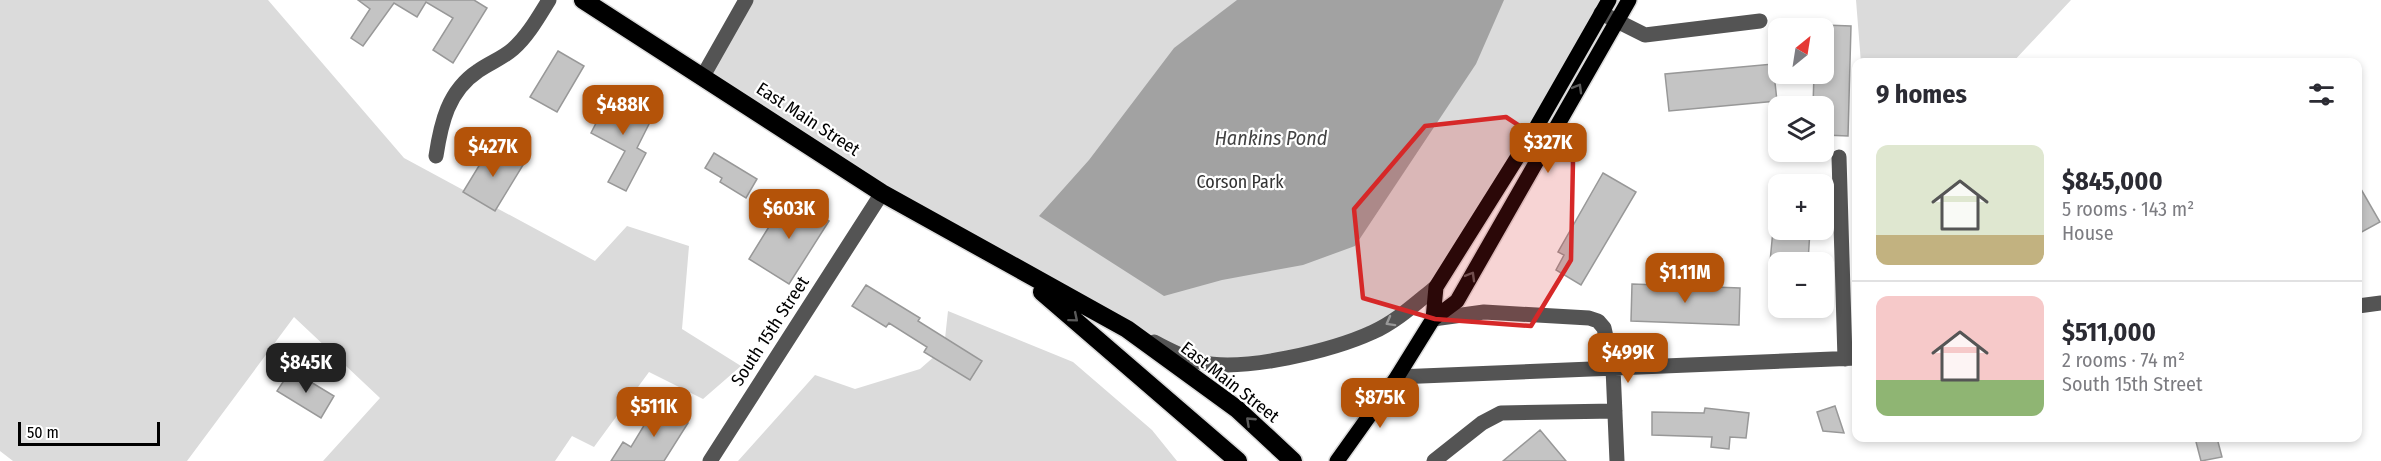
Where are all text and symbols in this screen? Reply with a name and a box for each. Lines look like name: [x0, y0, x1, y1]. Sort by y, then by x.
north arrow: [1768, 18, 1834, 84]
map controls: [1768, 18, 1834, 318]
street label: East Main Street: [752, 77, 864, 161]
icon: filters: [2305, 78, 2338, 111]
text: 9 homes: [1876, 79, 1967, 110]
one-way arrow: [1571, 84, 1582, 94]
pin: $488K: [581, 85, 665, 136]
text: $488K: [597, 92, 649, 116]
button: layers: [1768, 96, 1834, 162]
pin: $327K: [1506, 123, 1590, 174]
water label: Hankins Pond: [1215, 126, 1328, 150]
pin: $427K: [451, 127, 535, 178]
text: $327K: [1524, 130, 1572, 154]
text: $427K: [468, 134, 518, 158]
text: $845,000: [2062, 166, 2163, 197]
icon: home: [1924, 169, 1996, 241]
park label: Corson Park: [1196, 171, 1284, 193]
button: +: [1768, 174, 1834, 240]
pin: $603K: [747, 189, 831, 240]
text: $603K: [763, 196, 815, 220]
text: 5 rooms · 143 m²: [2062, 197, 2194, 221]
text: House: [2062, 221, 2114, 245]
button: −: [1768, 252, 1834, 318]
pin: $1.11M: [1636, 253, 1734, 304]
text: $1.11M: [1659, 260, 1711, 284]
street label: South 15th Street: [726, 272, 814, 390]
one-way arrow: [1464, 272, 1475, 282]
one-way arrow: [1068, 311, 1079, 322]
one-way arrow: [1386, 315, 1396, 327]
text: $511,000: [2062, 317, 2156, 348]
icon: home: [1924, 320, 1996, 392]
pin: $499K: [1586, 333, 1670, 384]
street label: East Main Street: [1176, 337, 1284, 427]
text: $499K: [1602, 340, 1654, 364]
pin: $845K: [264, 343, 348, 394]
text: 2 rooms · 74 m²: [2062, 348, 2185, 372]
text: $845K: [280, 350, 332, 374]
text: South 15th Street: [2062, 372, 2202, 396]
pin: $875K: [1338, 378, 1422, 429]
text: $875K: [1355, 385, 1405, 409]
pin: $511K: [612, 387, 696, 438]
text: $511K: [631, 394, 677, 418]
one-way arrow: [1246, 417, 1257, 428]
scale bar: [18, 419, 160, 446]
text: 50 m: [27, 423, 59, 442]

